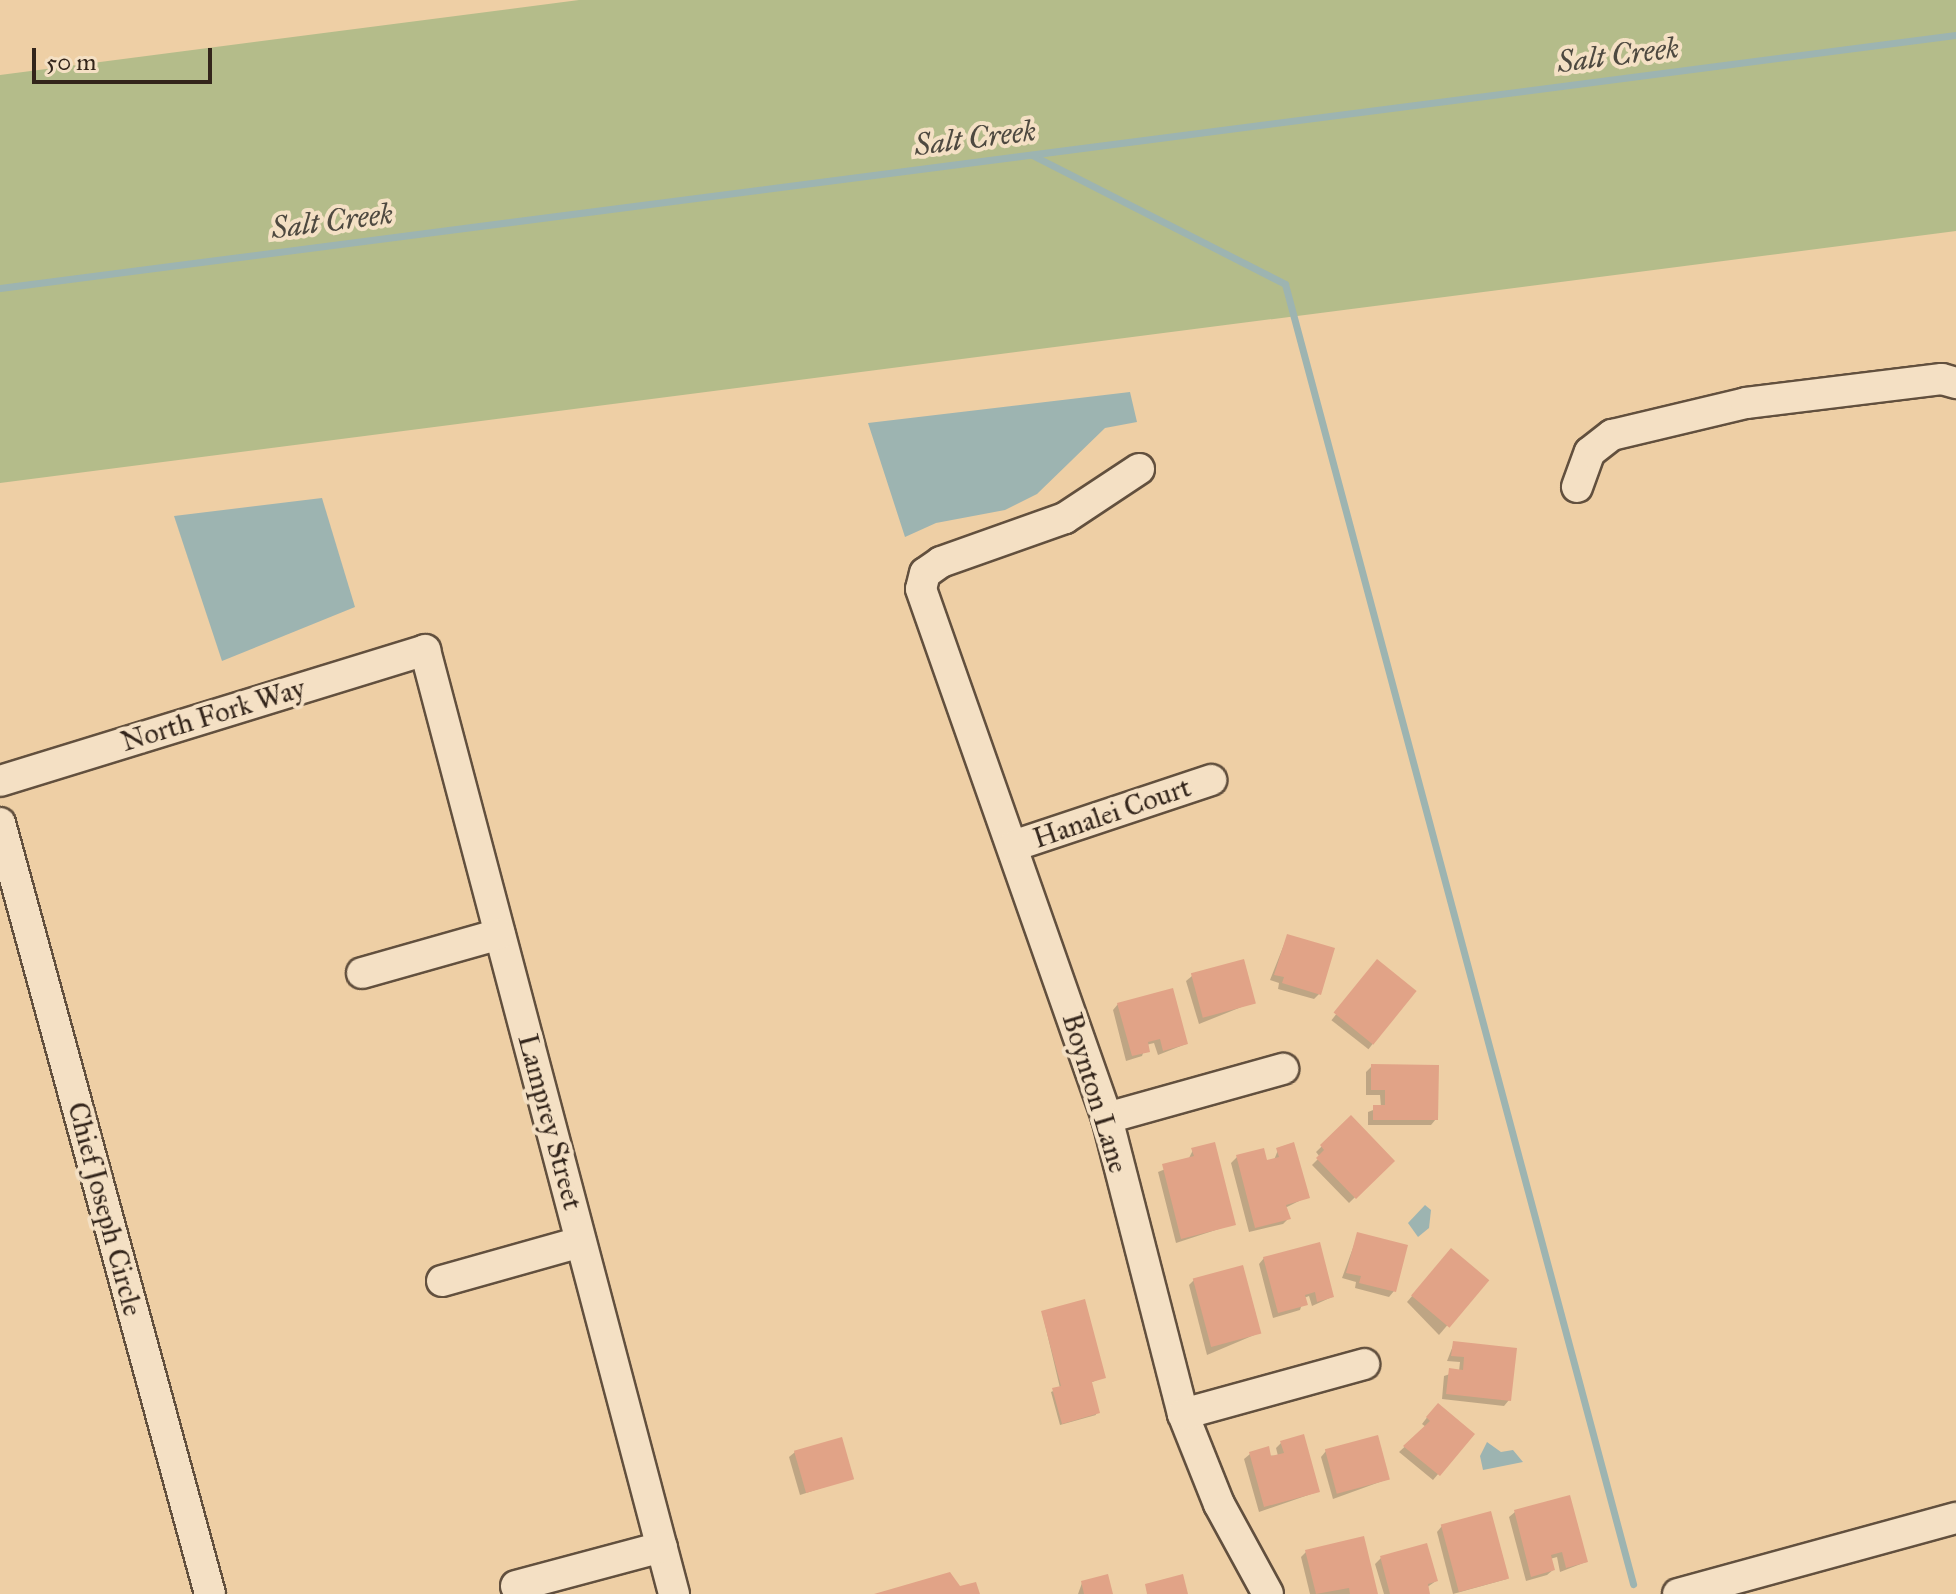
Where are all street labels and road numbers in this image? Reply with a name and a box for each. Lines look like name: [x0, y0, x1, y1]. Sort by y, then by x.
street label: North Fork Way: [117, 671, 309, 759]
street label: Hanalei Court: [1029, 770, 1195, 856]
street label: Boynton Lane: [1055, 1009, 1135, 1177]
street label: Lamprey Street: [510, 1030, 590, 1214]
street label: Chief Joseph Circle: [60, 1098, 150, 1320]

